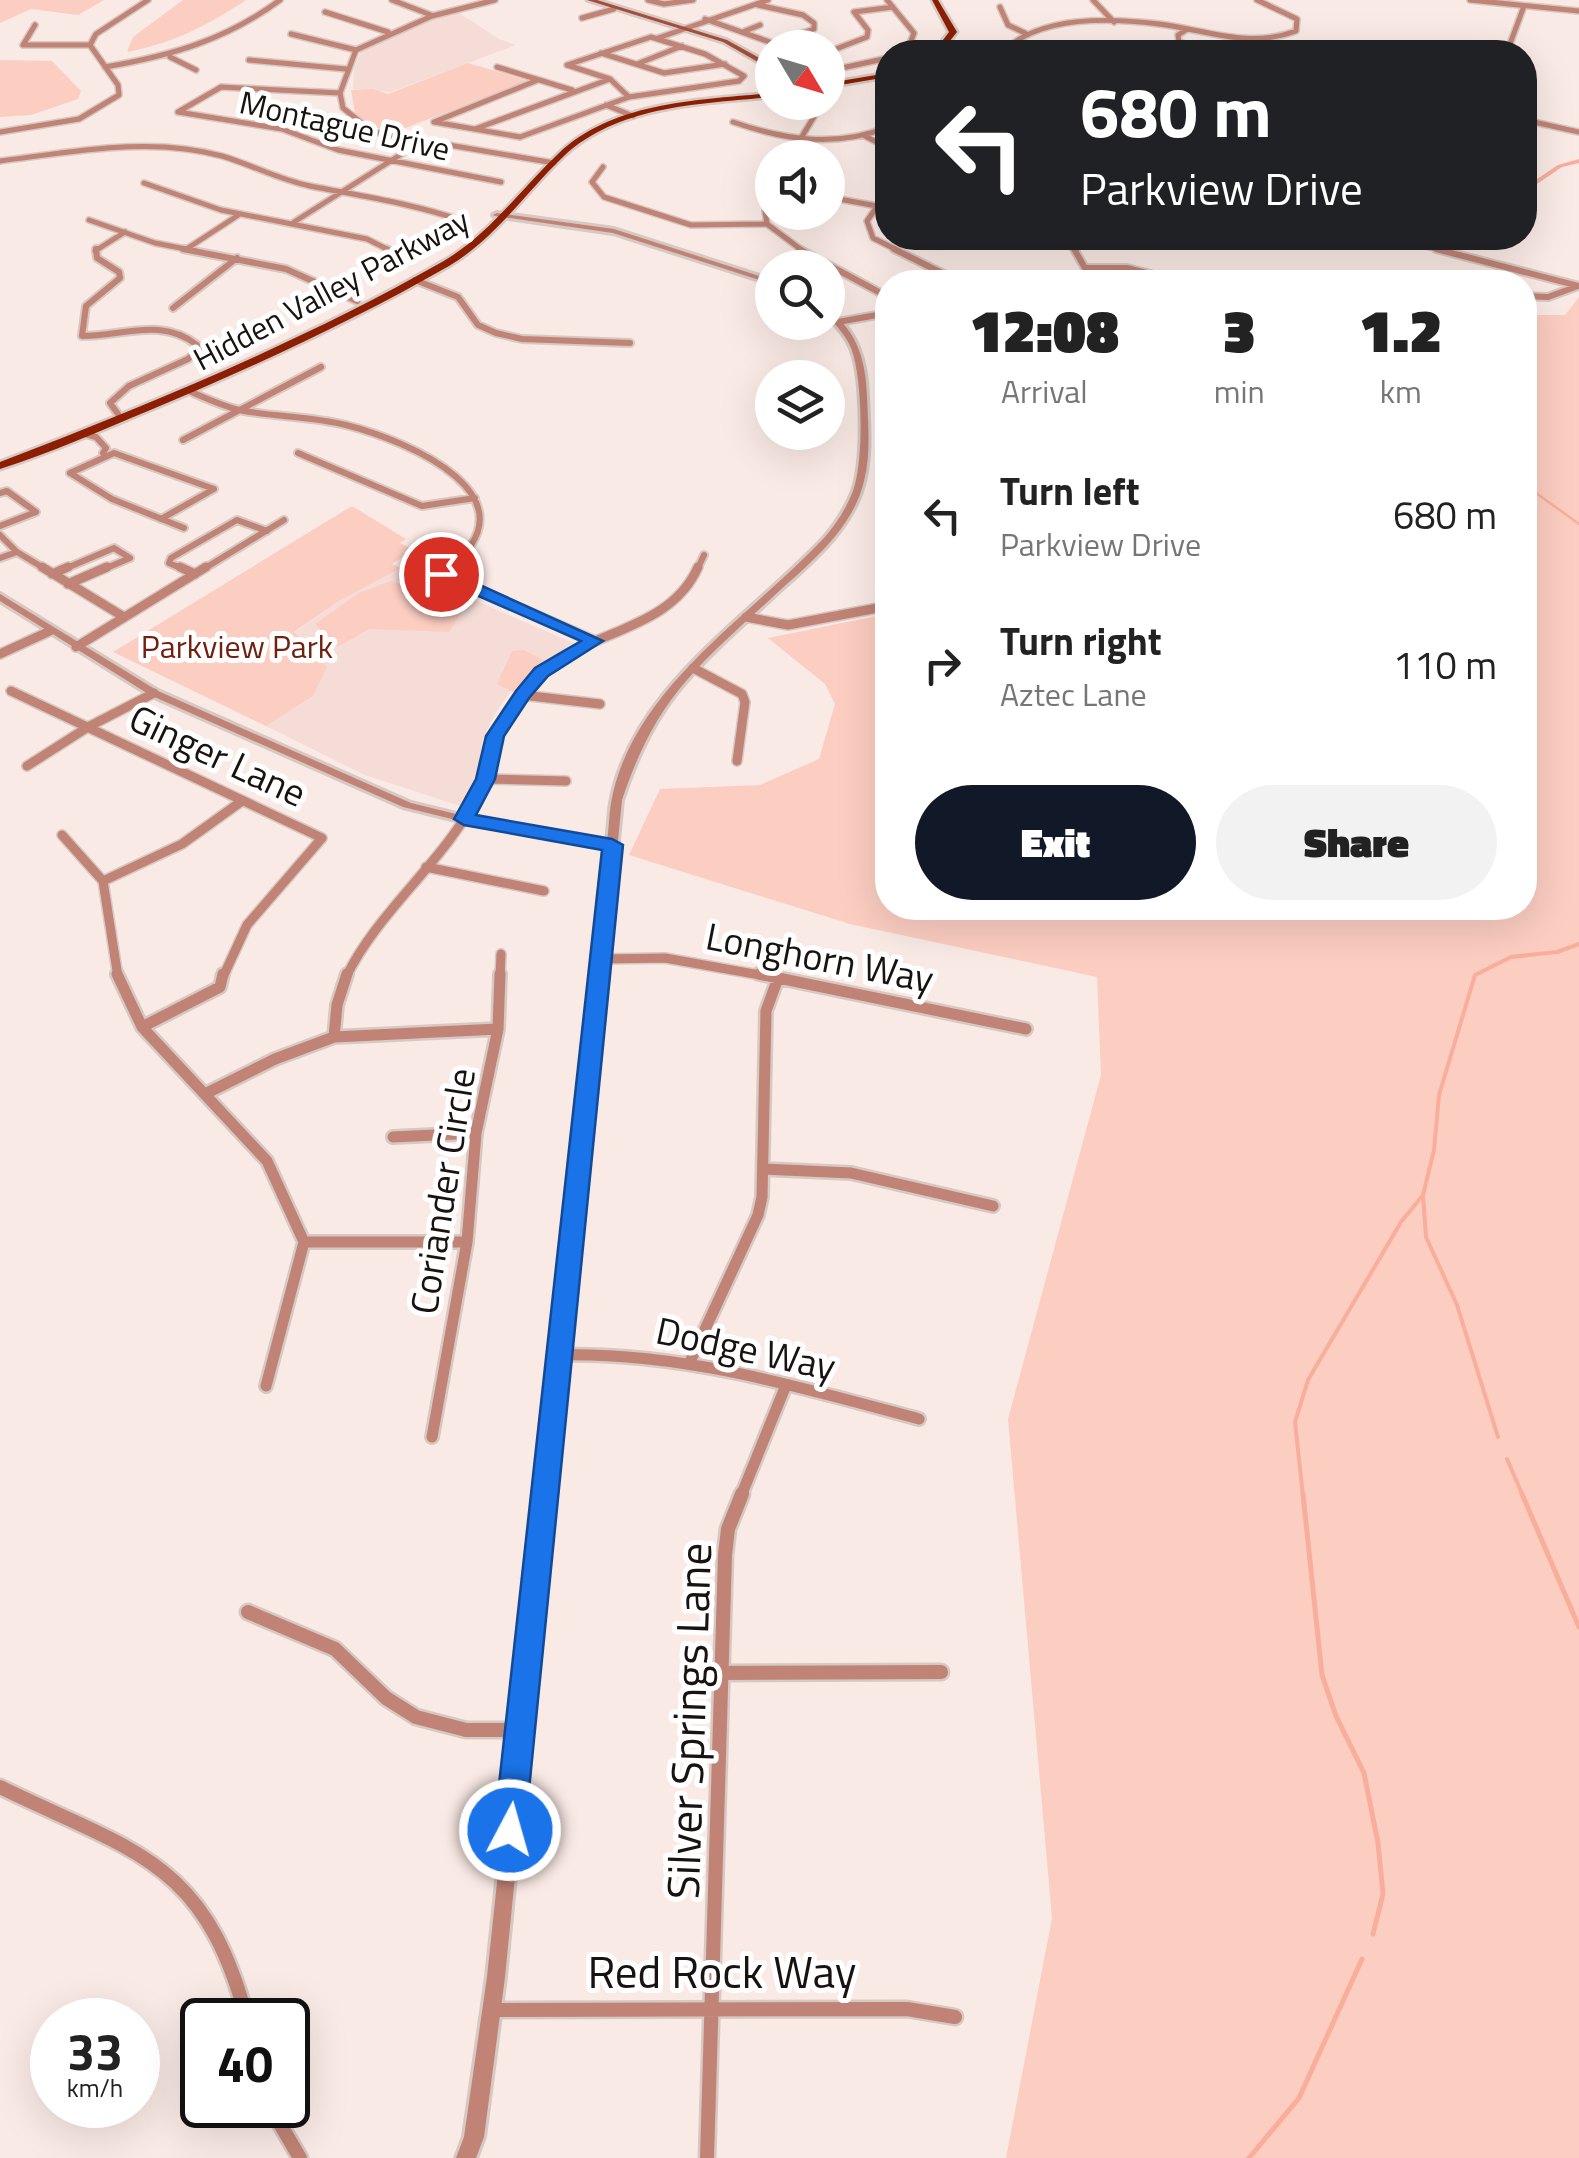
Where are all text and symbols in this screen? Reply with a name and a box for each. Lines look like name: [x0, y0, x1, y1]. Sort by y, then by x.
north arrow: [755, 30, 845, 120]
map controls: [755, 30, 845, 450]
text: 680 m: [1080, 58, 1272, 164]
street label: Montague Drive: [235, 77, 455, 173]
icon: left: [915, 80, 1045, 210]
button: sound: [755, 140, 845, 230]
text: Parkview Drive: [1080, 154, 1363, 222]
street label: Hidden Valley Parkway: [184, 196, 478, 382]
button: search: [755, 250, 845, 340]
text: 12:08: [970, 284, 1119, 375]
text: 3: [1223, 284, 1256, 375]
text: 1.2: [1359, 284, 1442, 375]
button: layers: [755, 360, 845, 450]
text: Arrival: [1001, 367, 1088, 415]
text: min: [1214, 367, 1265, 415]
text: km: [1380, 367, 1422, 415]
text: Turn left: [1000, 462, 1140, 520]
text: 680 m: [1393, 486, 1497, 544]
icon: left: [915, 488, 970, 543]
text: Parkview Drive: [1000, 520, 1201, 568]
pin: [399, 532, 484, 617]
icon: arrive: [414, 547, 469, 602]
text: Turn right: [1000, 612, 1162, 670]
park label: Parkview Park: [141, 622, 333, 670]
text: 110 m: [1393, 636, 1497, 694]
icon: right: [915, 638, 970, 693]
text: Aztec Lane: [1000, 670, 1147, 718]
street label: Ginger Lane: [120, 689, 316, 821]
button: Exit: [915, 785, 1196, 900]
button: Share: [1216, 785, 1497, 900]
street label: Longhorn Way: [701, 907, 939, 1007]
street label: Coriander Circle: [394, 1064, 490, 1318]
street label: Dodge Way: [651, 1301, 841, 1395]
street label: Silver Springs Lane: [648, 1542, 728, 1900]
position arrow: [458, 1778, 562, 1882]
street label: Red Rock Way: [587, 1937, 857, 2005]
speed limit sign: 40: [180, 1998, 310, 2128]
text: 33: [67, 2013, 123, 2089]
text: km/h: [67, 2069, 123, 2107]

